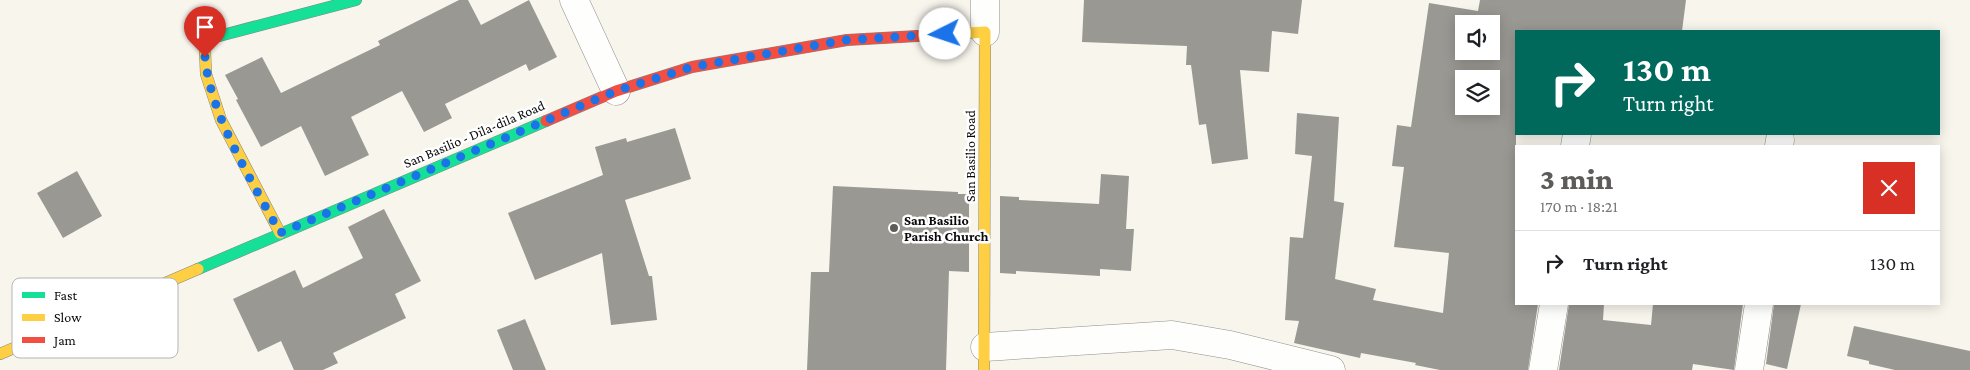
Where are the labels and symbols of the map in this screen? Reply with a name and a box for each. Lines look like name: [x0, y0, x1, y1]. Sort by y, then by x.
pin: [184, 6, 226, 57]
position arrow: [918, 7, 970, 59]
street label: San Basilio - Dila-dila Road: [401, 97, 548, 171]
street label: San Basilio Road: [962, 109, 978, 202]
place label: San Basilio Parish Church: [904, 212, 988, 244]
marker: San Basilio Parish Church: [888, 222, 900, 234]
legend: [12, 278, 178, 358]
text: Fast: [54, 287, 78, 303]
text: Slow: [54, 309, 82, 325]
text: Jam: [52, 332, 76, 348]

